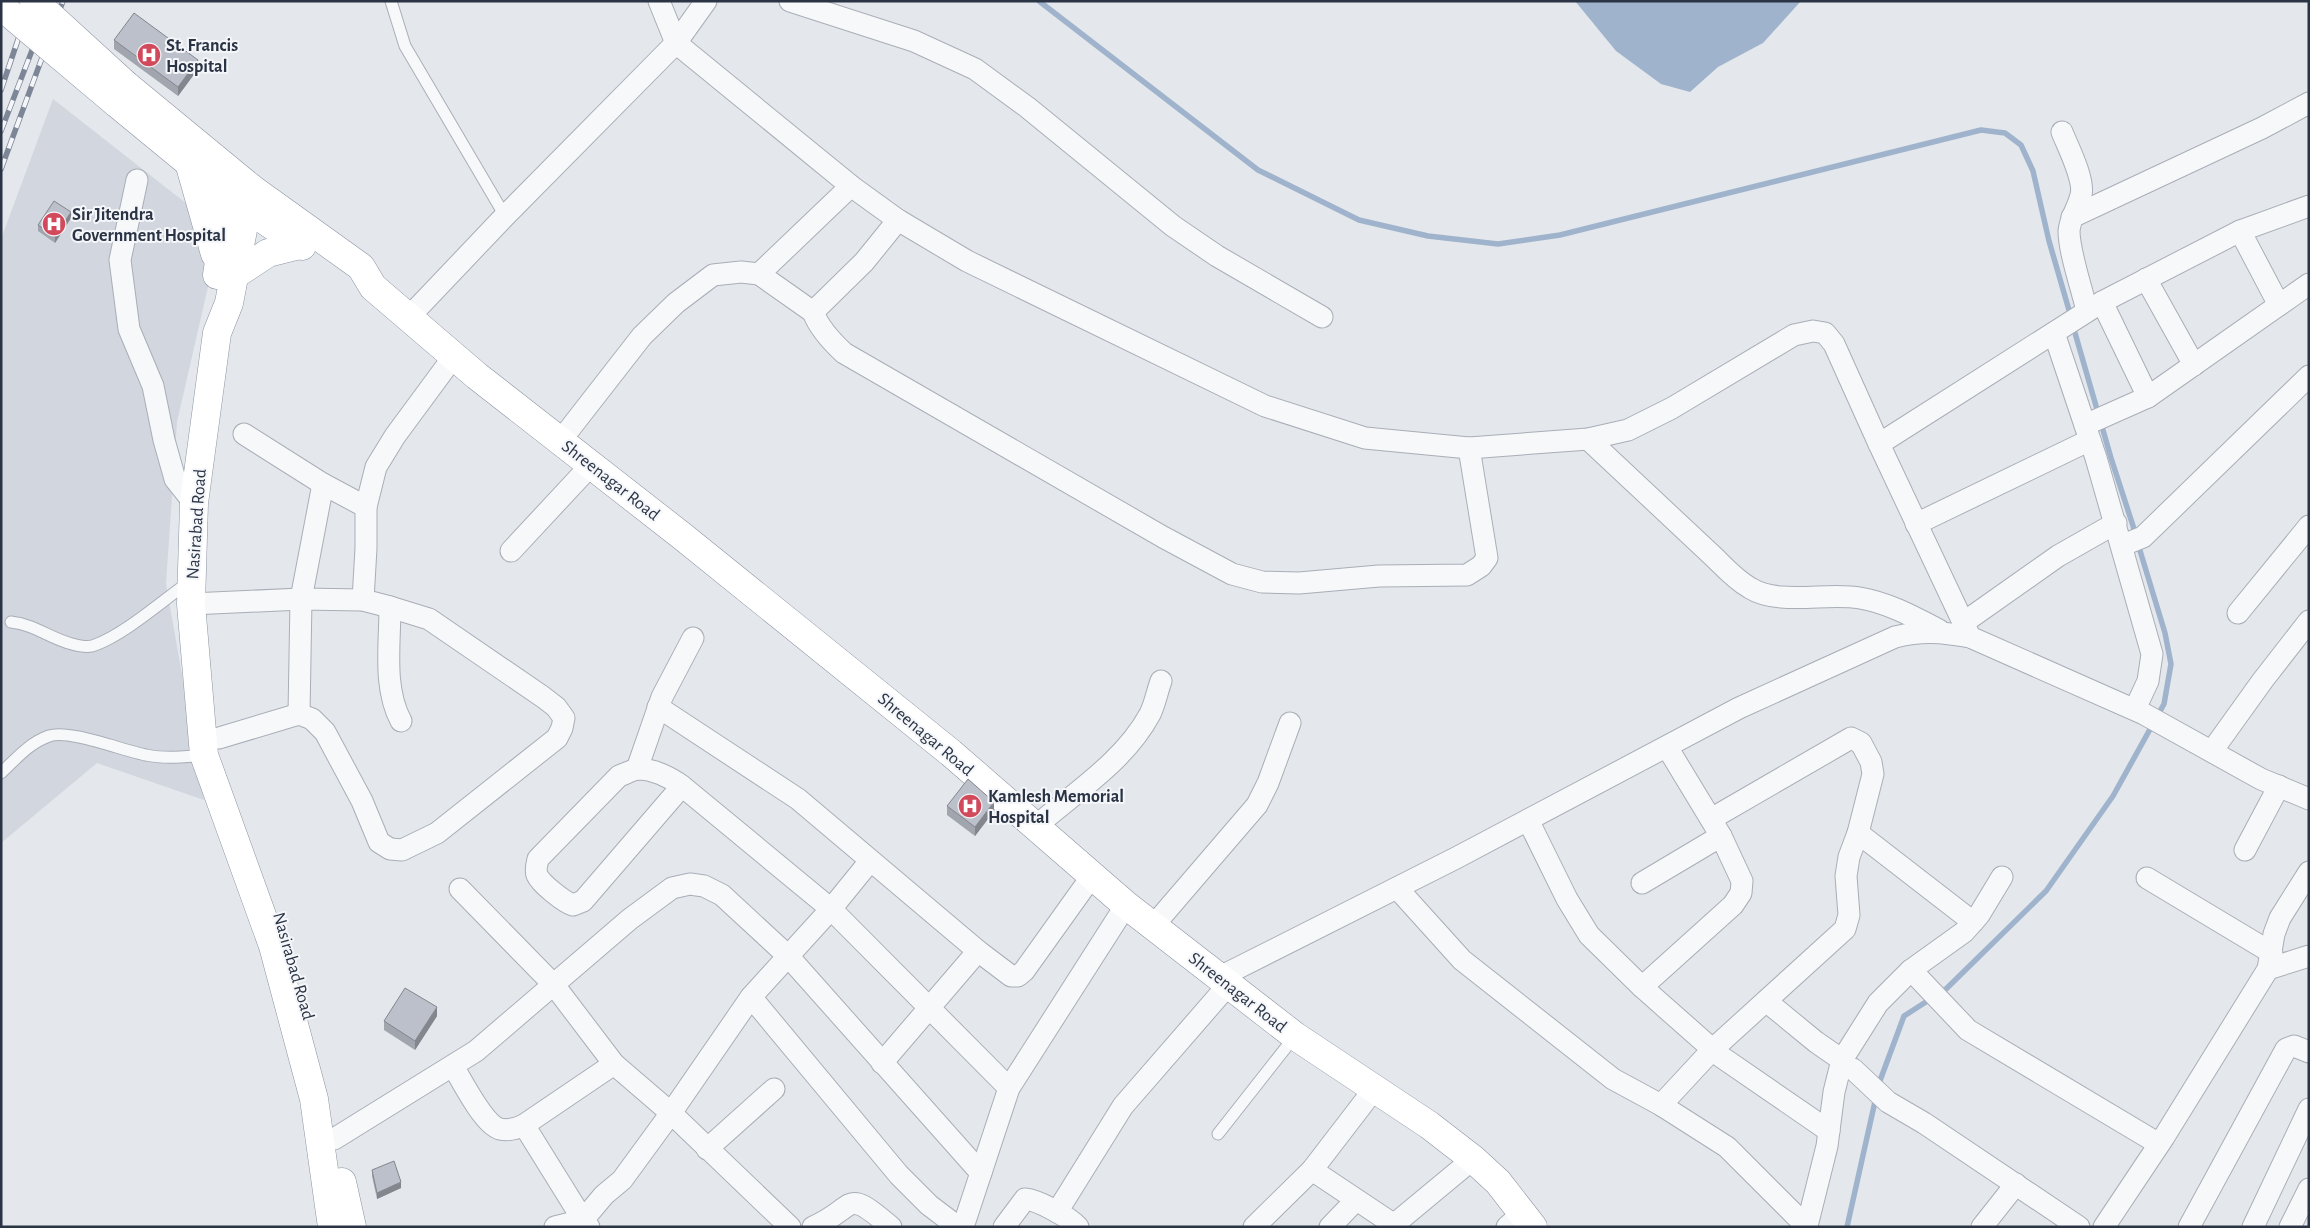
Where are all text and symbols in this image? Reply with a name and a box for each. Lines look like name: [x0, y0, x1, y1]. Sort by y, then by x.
place label: St. Francis Hospital: [166, 37, 238, 76]
hospital icon: St. Francis Hospital: [136, 42, 162, 68]
place label: Sir Jitendra Government Hospital: [72, 206, 226, 245]
hospital icon: Sir Jitendra Government Hospital: [41, 211, 67, 237]
street label: Shreenagar Road: [558, 437, 663, 524]
street label: Nasirabad Road: [184, 468, 210, 580]
street label: Shreenagar Road: [874, 690, 977, 780]
place label: Kamlesh Memorial Hospital: [988, 788, 1124, 827]
hospital icon: Kamlesh Memorial Hospital: [957, 793, 983, 819]
street label: Nasirabad Road: [269, 911, 317, 1022]
street label: Shreenagar Road: [1185, 949, 1290, 1036]

